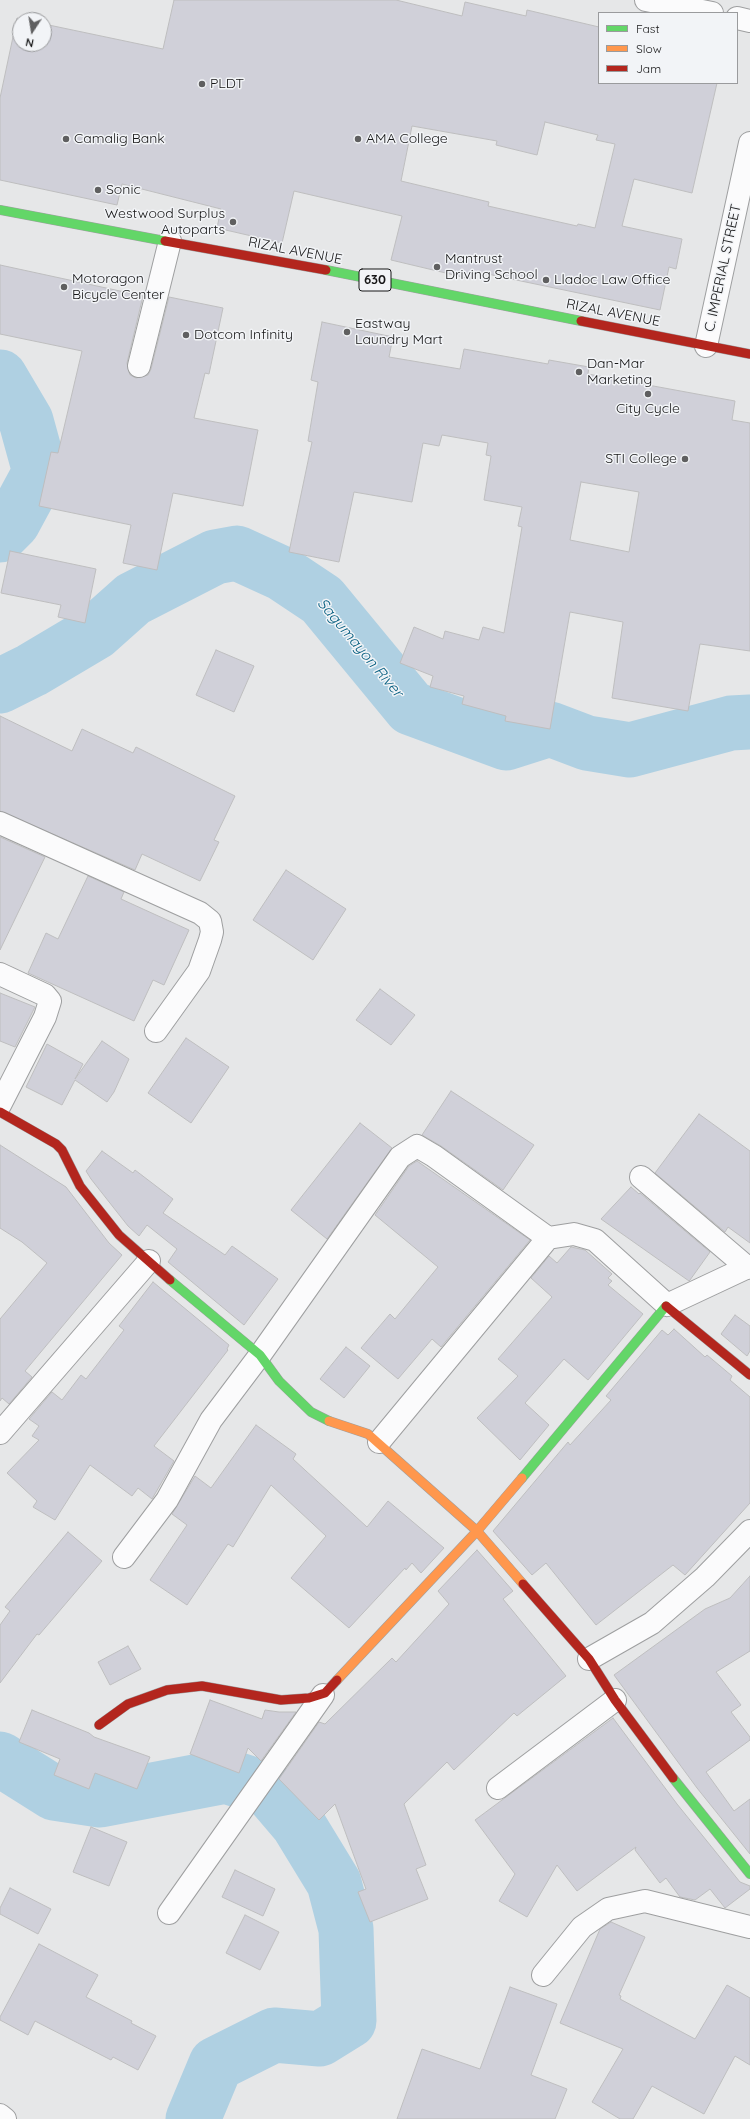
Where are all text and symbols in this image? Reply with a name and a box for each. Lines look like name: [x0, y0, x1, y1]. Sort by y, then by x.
north arrow: [12, 12, 52, 52]
legend: [598, 12, 738, 84]
text: Fast: [636, 21, 660, 36]
text: N: [24, 35, 35, 50]
text: Slow: [636, 41, 662, 56]
text: Jam: [636, 61, 661, 76]
place label: PLDT: [210, 76, 244, 92]
marker: PLDT: [197, 79, 207, 89]
place label: Camalig Bank: [74, 131, 165, 147]
place label: AMA College: [366, 131, 448, 147]
marker: Camalig Bank: [61, 134, 71, 144]
marker: AMA College: [353, 134, 363, 144]
place label: Sonic: [106, 182, 141, 198]
marker: Sonic: [93, 185, 103, 195]
street label: C. IMPERIAL STREET: [701, 203, 745, 333]
place label: Westwood Surplus Autoparts: [105, 206, 225, 238]
marker: Westwood Surplus Autoparts: [228, 217, 238, 227]
street label: RIZAL AVENUE: [247, 234, 343, 268]
place label: Mantrust Driving School: [445, 251, 538, 284]
marker: Mantrust Driving School: [432, 262, 442, 272]
road number: 630: [359, 269, 391, 291]
place label: Motoragon Bicycle Center: [72, 271, 164, 304]
place label: Lladoc Law Office: [554, 272, 670, 288]
marker: Lladoc Law Office: [541, 275, 551, 285]
marker: Motoragon Bicycle Center: [59, 282, 69, 292]
street label: RIZAL AVENUE: [565, 296, 661, 330]
place label: Eastway Laundry Mart: [355, 316, 443, 348]
place label: Dotcom Infinity: [194, 327, 293, 343]
marker: Eastway Laundry Mart: [342, 327, 352, 337]
marker: Dotcom Infinity: [181, 330, 191, 340]
place label: Dan-Mar Marketing: [587, 356, 652, 388]
marker: Dan-Mar Marketing: [574, 367, 584, 377]
marker: City Cycle: [643, 389, 653, 399]
place label: City Cycle: [616, 401, 680, 417]
place label: STI College: [605, 451, 677, 467]
marker: STI College: [680, 454, 690, 464]
water label: Sagumayon River: [313, 595, 407, 701]

